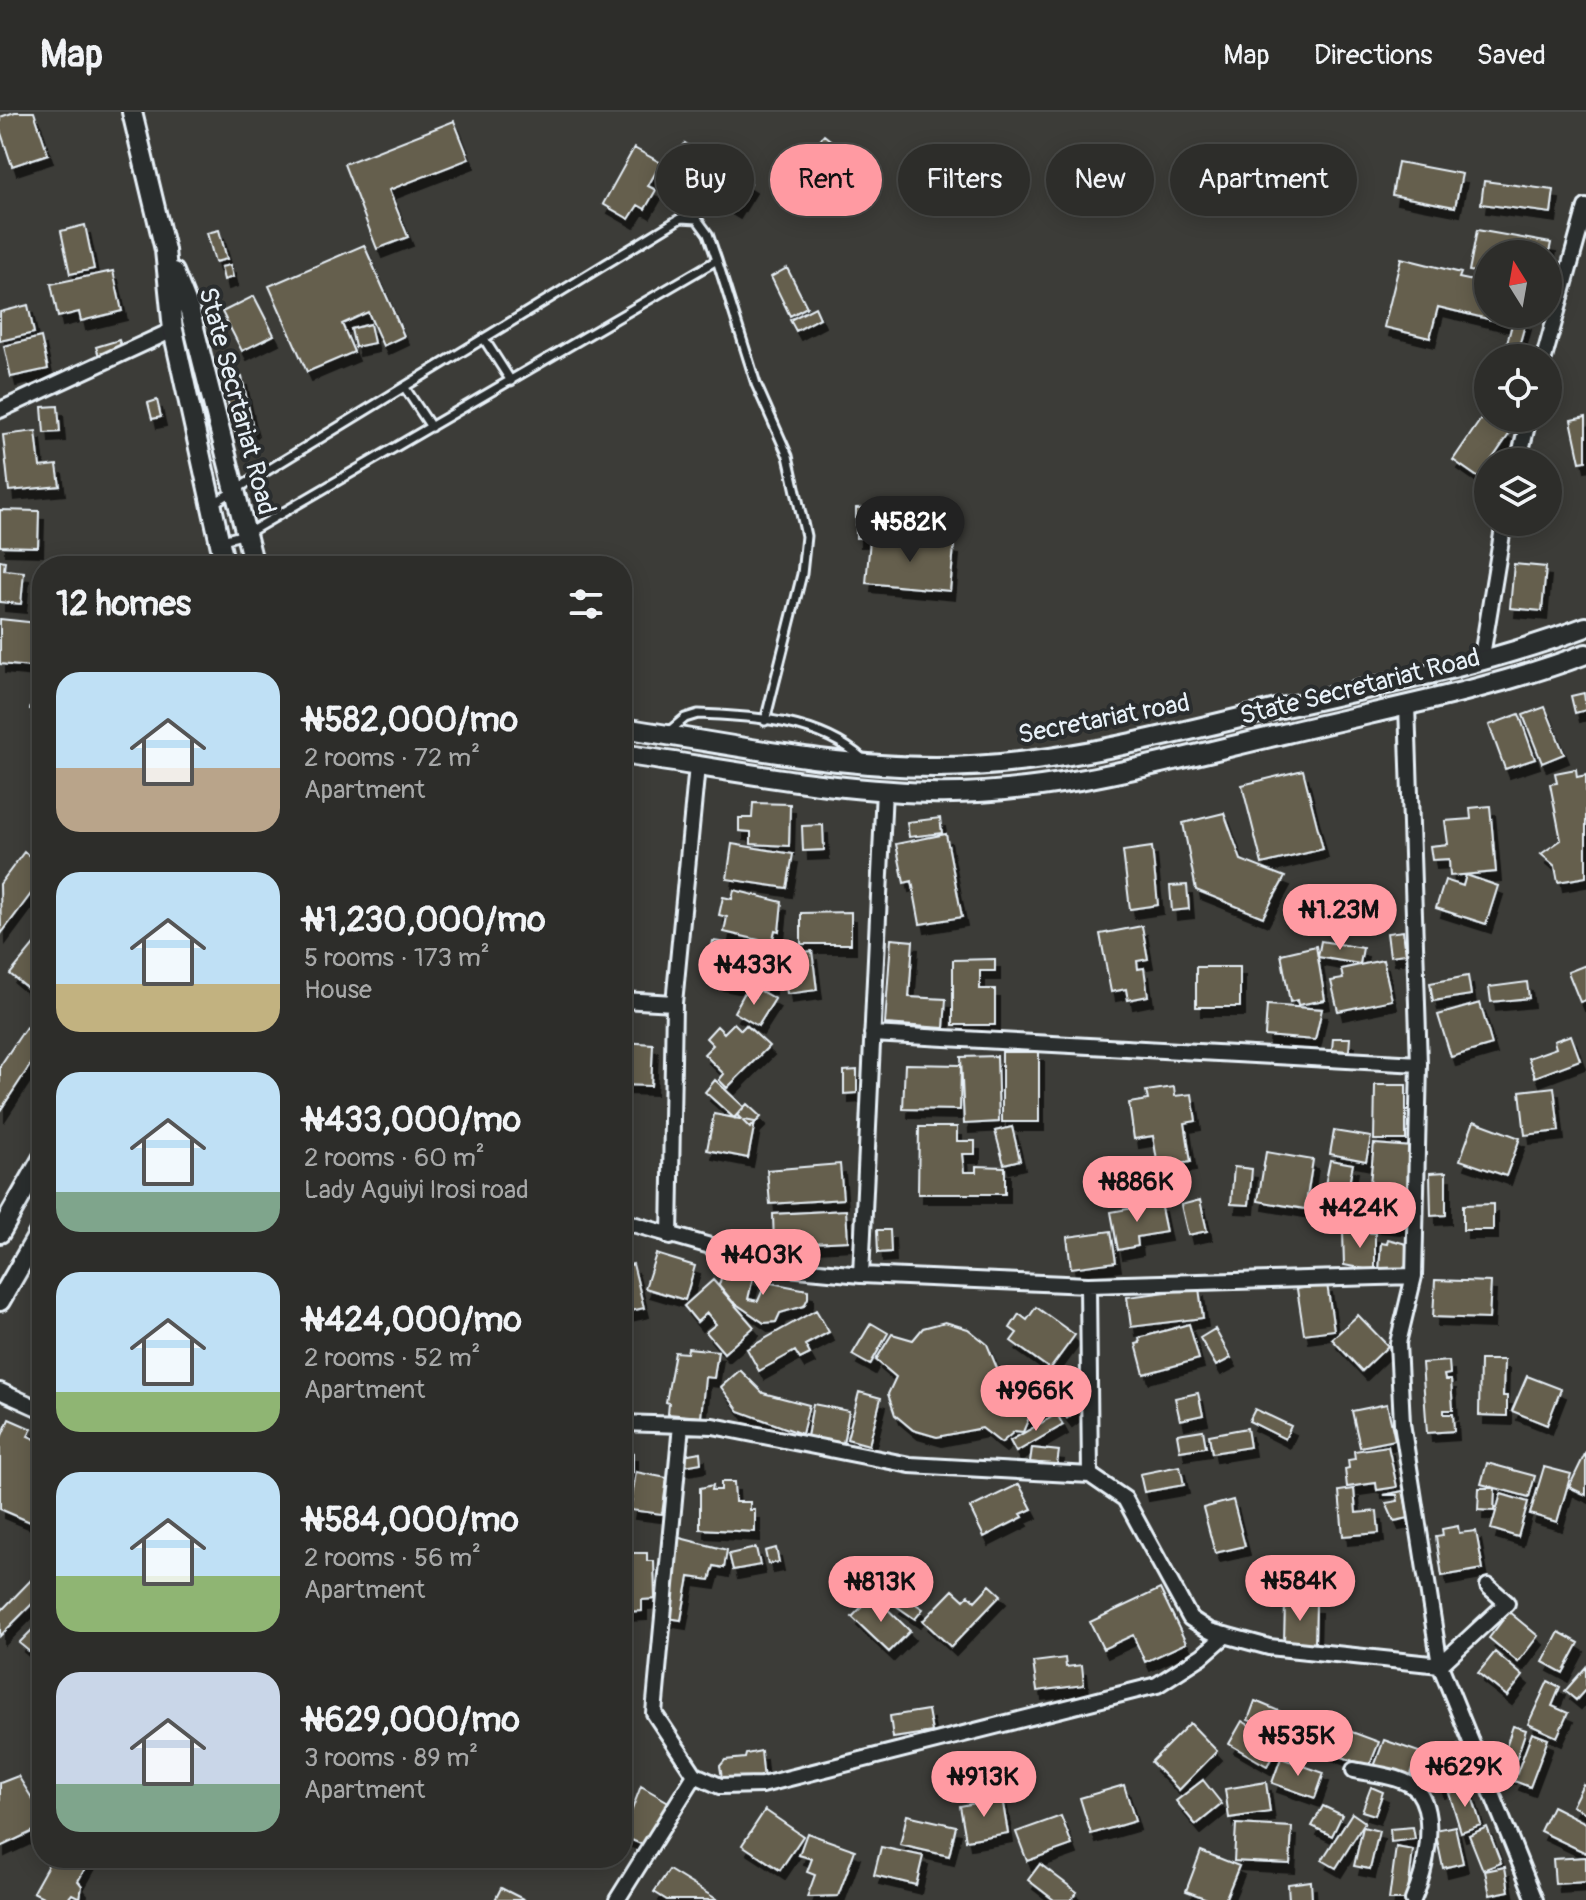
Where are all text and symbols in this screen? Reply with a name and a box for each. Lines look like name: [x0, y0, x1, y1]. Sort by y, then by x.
text: Map: [40, 31, 103, 79]
text: Map: [1223, 38, 1270, 73]
text: Directions: [1314, 38, 1433, 73]
text: Saved: [1477, 38, 1546, 73]
chip: Buy: [656, 144, 754, 216]
chip: Rent: [770, 144, 882, 216]
chip: Filters: [898, 144, 1030, 216]
chip: New: [1046, 144, 1154, 216]
chip: Apartment: [1170, 144, 1357, 216]
north arrow: [1474, 240, 1562, 328]
map controls: [1474, 240, 1562, 536]
street label: State Secrtariat Road: [191, 284, 283, 518]
button: locate: [1474, 344, 1562, 432]
button: layers: [1474, 448, 1562, 536]
pin: ₦582K: [854, 496, 966, 564]
text: ₦582K: [873, 506, 947, 538]
icon: filters: [564, 582, 608, 626]
text: 12 homes: [56, 583, 191, 626]
street label: State Secretariat Road: [1237, 642, 1483, 732]
street label: Secretariat road: [1015, 687, 1193, 751]
text: ₦582,000/mo: [304, 699, 518, 742]
icon: home: [120, 704, 216, 800]
text: 2 rooms · 72 m²: [304, 742, 480, 774]
text: Apartment: [304, 774, 425, 806]
pin: ₦1.23M: [1275, 884, 1405, 952]
text: ₦1.23M: [1301, 894, 1379, 926]
text: ₦1,230,000/mo: [304, 899, 545, 942]
icon: home: [120, 904, 216, 1000]
pin: ₦433K: [698, 939, 810, 1007]
text: 5 rooms · 173 m²: [304, 942, 490, 974]
text: ₦433K: [716, 949, 792, 981]
text: House: [304, 974, 372, 1006]
text: ₦433,000/mo: [304, 1099, 521, 1142]
icon: home: [120, 1104, 216, 1200]
text: 2 rooms · 60 m²: [304, 1142, 485, 1174]
pin: ₦886K: [1081, 1156, 1193, 1224]
text: ₦886K: [1101, 1166, 1173, 1198]
text: Lady Aguiyi Irosi road: [304, 1174, 529, 1206]
pin: ₦424K: [1304, 1182, 1416, 1250]
text: ₦424K: [1322, 1192, 1398, 1224]
pin: ₦403K: [707, 1229, 819, 1297]
text: ₦403K: [724, 1239, 802, 1271]
text: ₦424,000/mo: [304, 1299, 522, 1342]
icon: home: [120, 1304, 216, 1400]
text: 2 rooms · 52 m²: [304, 1342, 480, 1374]
pin: ₦966K: [980, 1365, 1092, 1433]
text: Apartment: [304, 1374, 425, 1406]
text: ₦966K: [999, 1375, 1073, 1407]
text: ₦584,000/mo: [304, 1499, 519, 1542]
icon: home: [120, 1504, 216, 1600]
text: 2 rooms · 56 m²: [304, 1542, 481, 1574]
pin: ₦584K: [1244, 1555, 1356, 1623]
pin: ₦813K: [825, 1556, 937, 1624]
text: ₦584K: [1263, 1565, 1337, 1597]
text: ₦813K: [846, 1566, 916, 1598]
text: Apartment: [304, 1574, 425, 1606]
text: ₦629,000/mo: [304, 1699, 520, 1742]
icon: home: [120, 1704, 216, 1800]
pin: ₦535K: [1242, 1710, 1354, 1778]
text: ₦535K: [1261, 1720, 1335, 1752]
pin: ₦629K: [1409, 1741, 1521, 1809]
text: 3 rooms · 89 m²: [304, 1742, 478, 1774]
pin: ₦913K: [928, 1751, 1040, 1819]
text: ₦629K: [1428, 1751, 1502, 1783]
text: ₦913K: [949, 1761, 1019, 1793]
text: Apartment: [304, 1774, 425, 1806]

